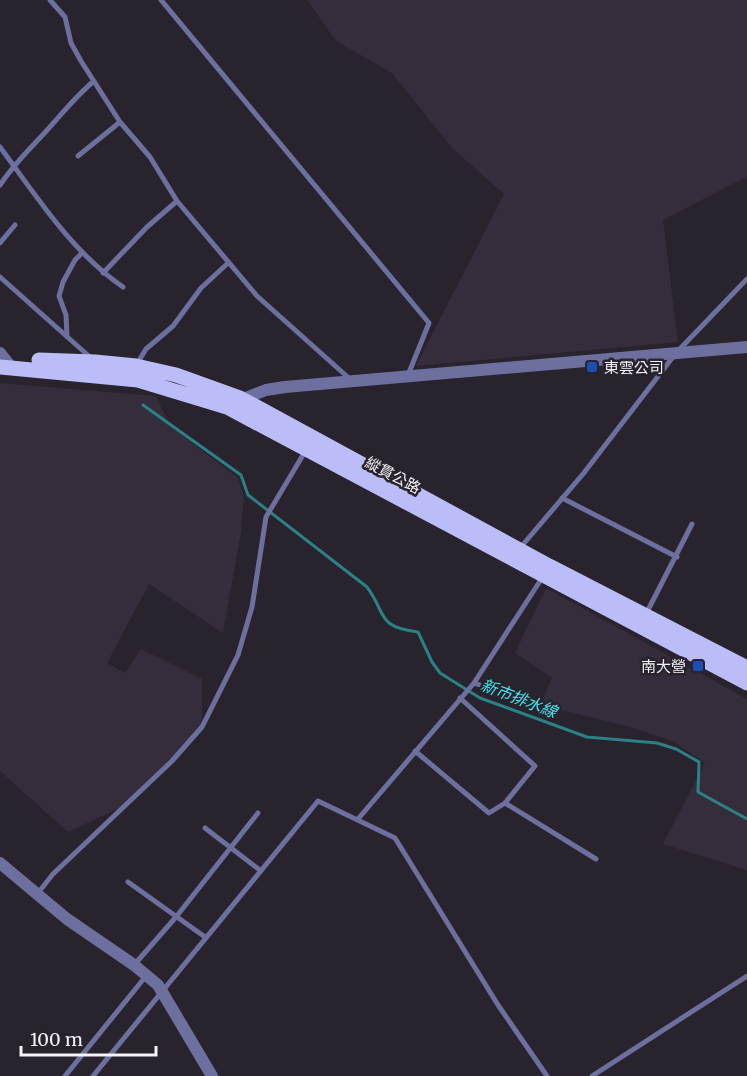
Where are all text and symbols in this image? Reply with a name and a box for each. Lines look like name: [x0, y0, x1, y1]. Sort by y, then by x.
place label: 東雲公司: [604, 358, 664, 377]
marker: 東雲公司: [585, 360, 599, 374]
street label: 縱貫公路: [362, 453, 424, 497]
place label: 南大營: [641, 657, 686, 676]
marker: 南大營: [691, 659, 705, 673]
water label: 新市排水線: [478, 674, 562, 722]
scale bar: [21, 1019, 156, 1057]
text: 100 m: [30, 1028, 83, 1051]

